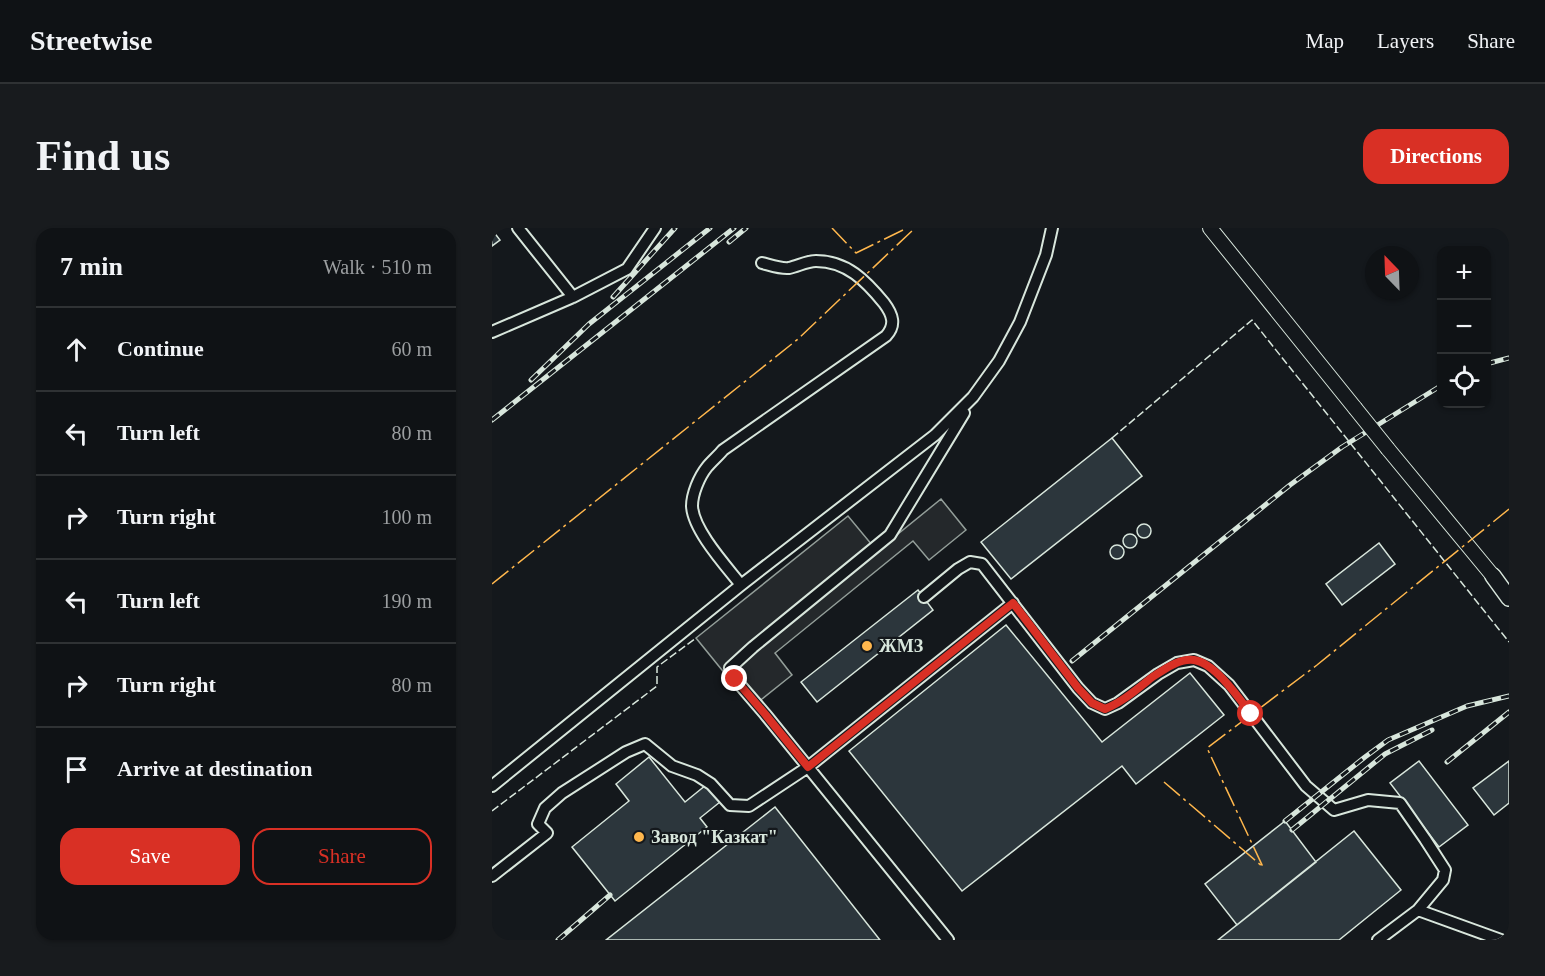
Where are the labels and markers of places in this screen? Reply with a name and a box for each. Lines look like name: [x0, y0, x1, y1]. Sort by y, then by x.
place label: ЖМЗ: [879, 636, 924, 656]
marker: ЖМЗ: [860, 639, 874, 653]
place label: Завод "Казкат": [651, 827, 778, 847]
marker: Завод "Казкат": [632, 830, 646, 844]

